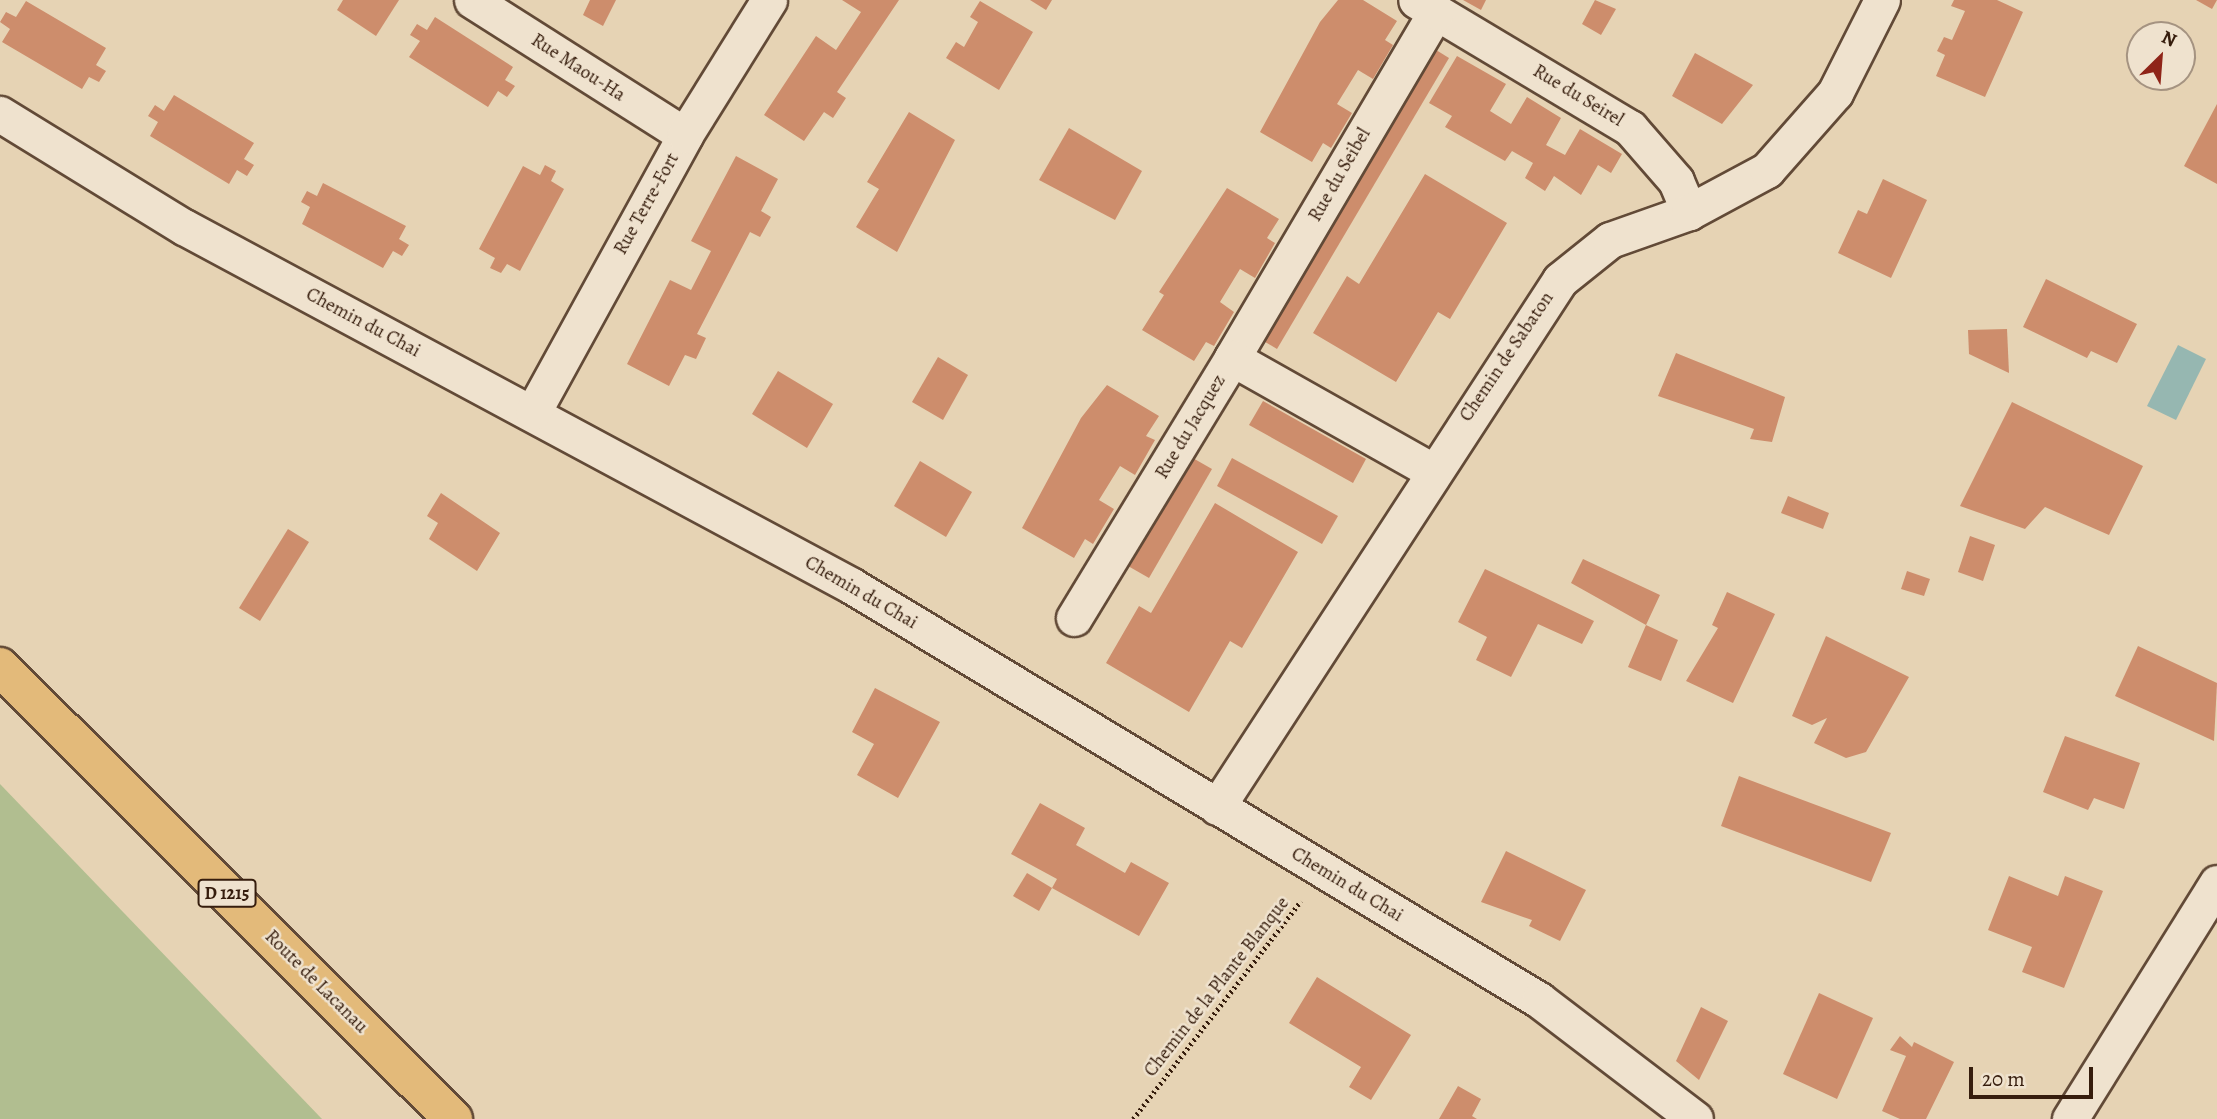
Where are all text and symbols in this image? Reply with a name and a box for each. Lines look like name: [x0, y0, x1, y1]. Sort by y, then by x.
north arrow: [2126, 21, 2196, 91]
text: N: [2157, 24, 2181, 53]
street label: Rue Maou-Ha: [527, 29, 629, 107]
street label: Rue du Seirel: [1529, 60, 1627, 132]
street label: Rue du Seibel: [1304, 124, 1376, 226]
street label: Rue Terre-Fort: [610, 149, 684, 259]
street label: Chemin du Chai: [302, 283, 424, 363]
street label: Chemin de Sabaton: [1455, 288, 1559, 426]
street label: Rue du Jacquez: [1151, 371, 1231, 483]
street label: Chemin du Chai: [801, 552, 921, 634]
street label: Chemin du Chai: [1287, 843, 1407, 927]
road number: D 1215: [197, 878, 257, 908]
street label: Chemin de la Plante Blanque: [1140, 892, 1294, 1082]
street label: Route de Lacanau: [260, 926, 372, 1038]
scale bar: [1972, 1052, 2096, 1096]
text: 20 m: [1982, 1065, 2025, 1093]

